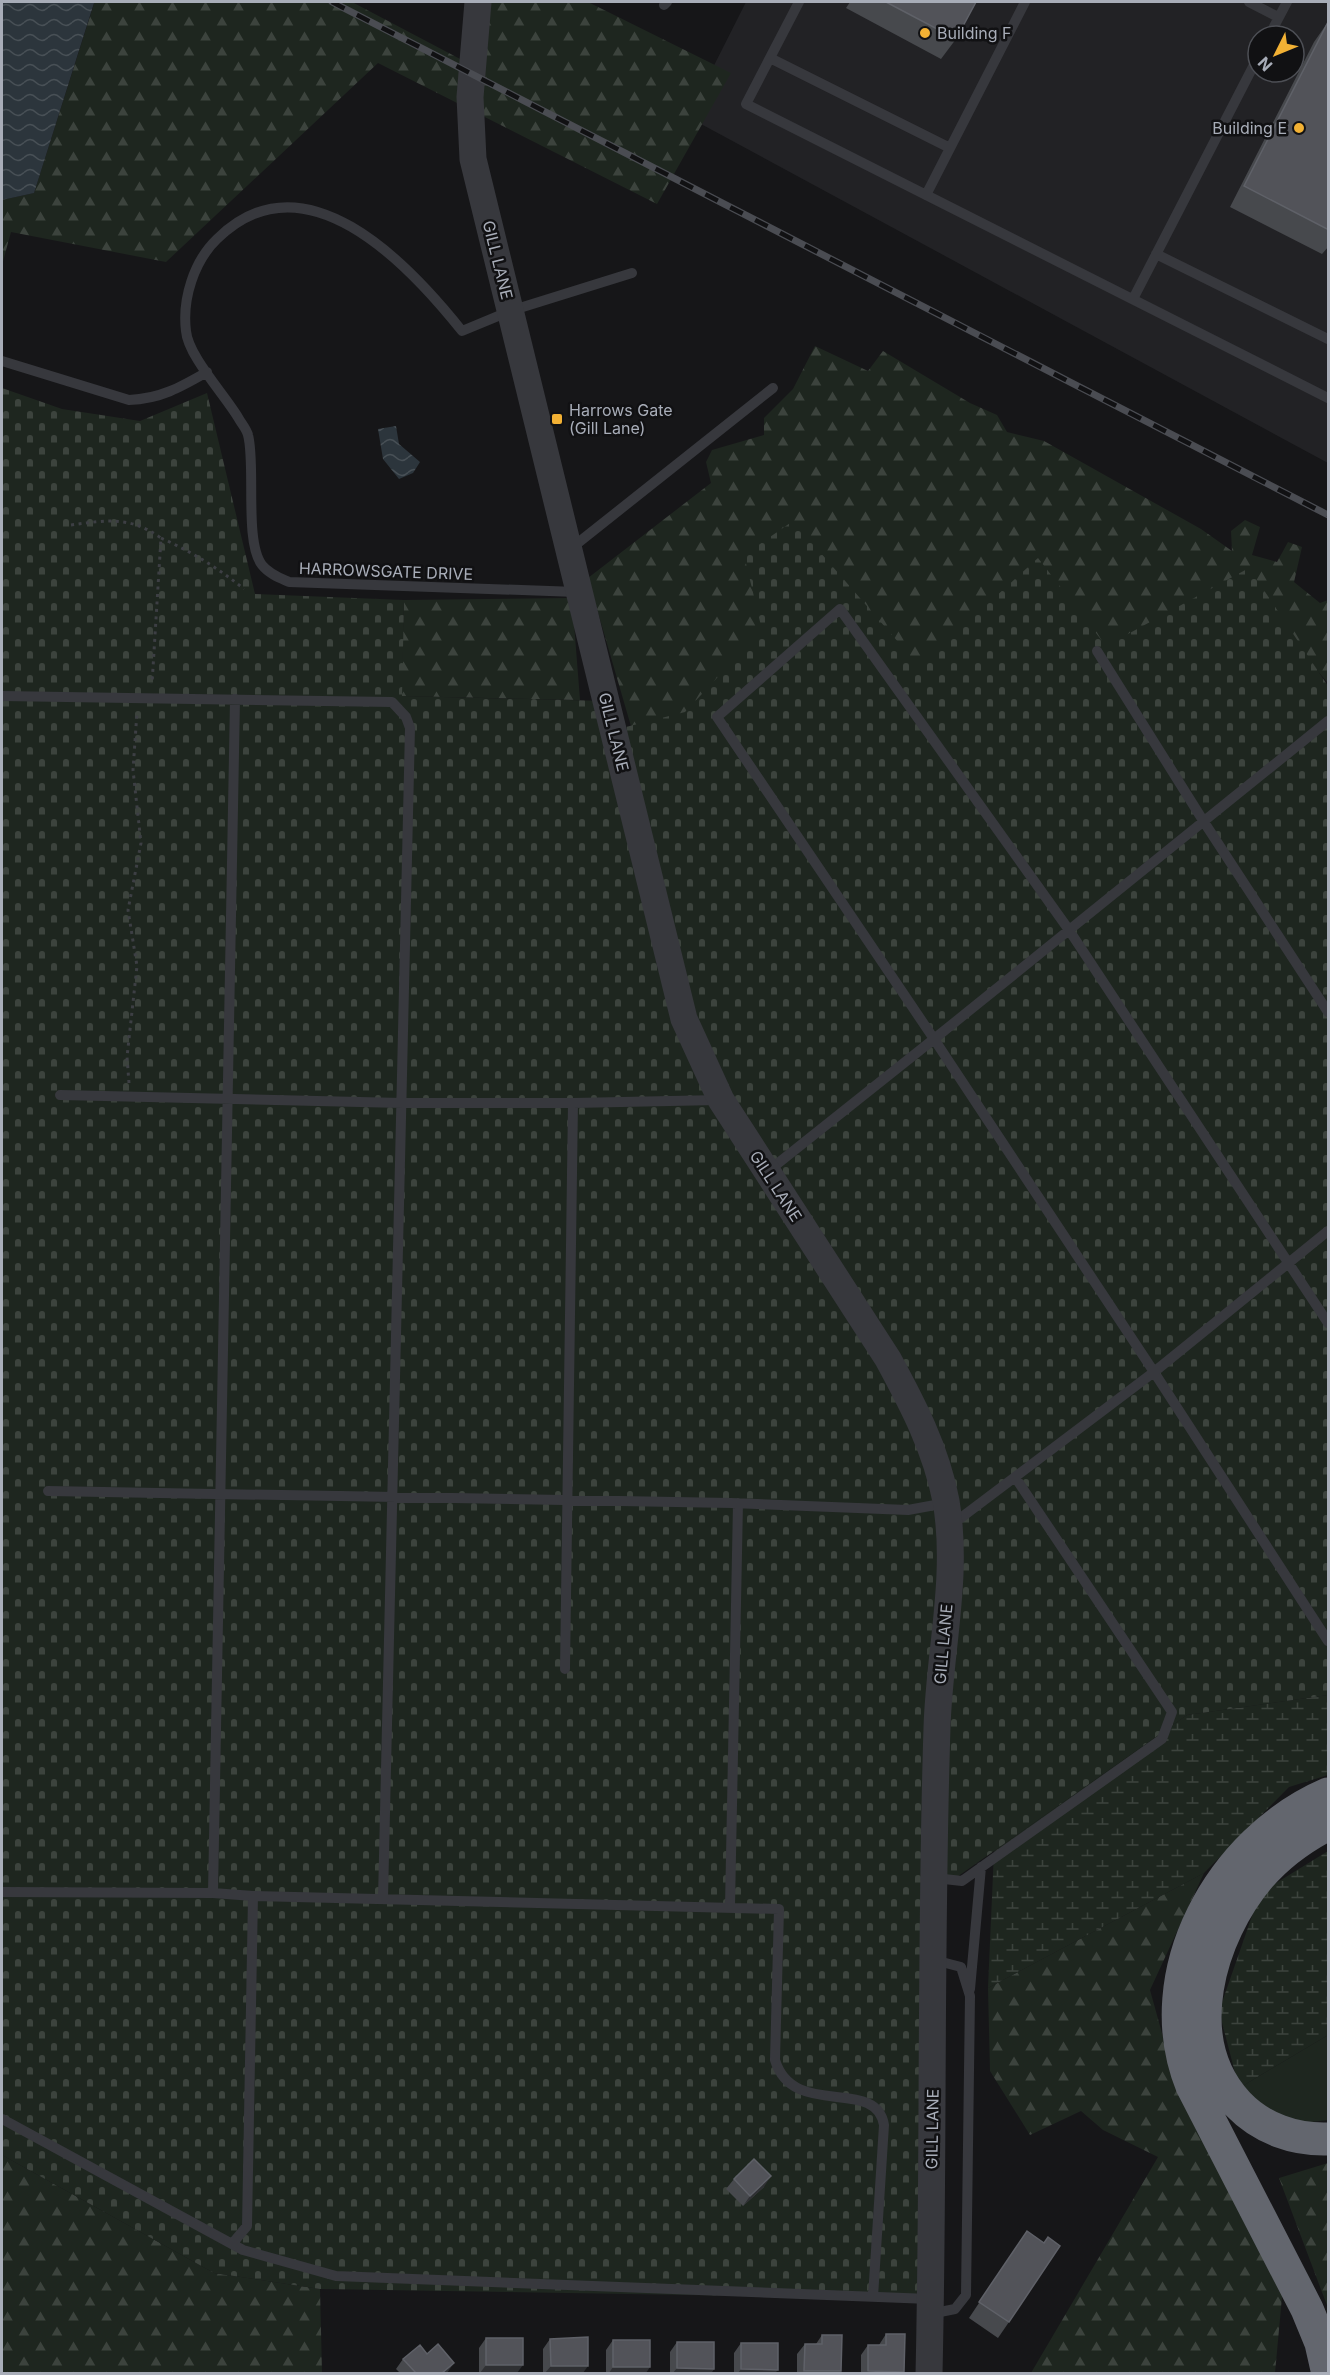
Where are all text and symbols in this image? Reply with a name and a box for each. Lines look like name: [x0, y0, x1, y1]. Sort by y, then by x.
place label: Building F: [937, 23, 1012, 43]
north arrow: [1246, 24, 1306, 84]
marker: Building F: [918, 26, 932, 40]
text: N: [1254, 53, 1277, 76]
place label: Building E: [1212, 118, 1287, 138]
marker: Building E: [1292, 121, 1306, 135]
street label: GILL LANE: [479, 218, 517, 302]
place label: Harrows Gate (Gill Lane): [569, 400, 673, 438]
marker: Harrows Gate (Gill Lane): [550, 412, 564, 426]
street label: HARROWSGATE DRIVE: [299, 558, 473, 584]
street label: GILL LANE: [595, 690, 633, 774]
street label: GILL LANE: [746, 1147, 806, 1225]
street label: GILL LANE: [930, 1603, 956, 1685]
street label: GILL LANE: [921, 2089, 943, 2169]

